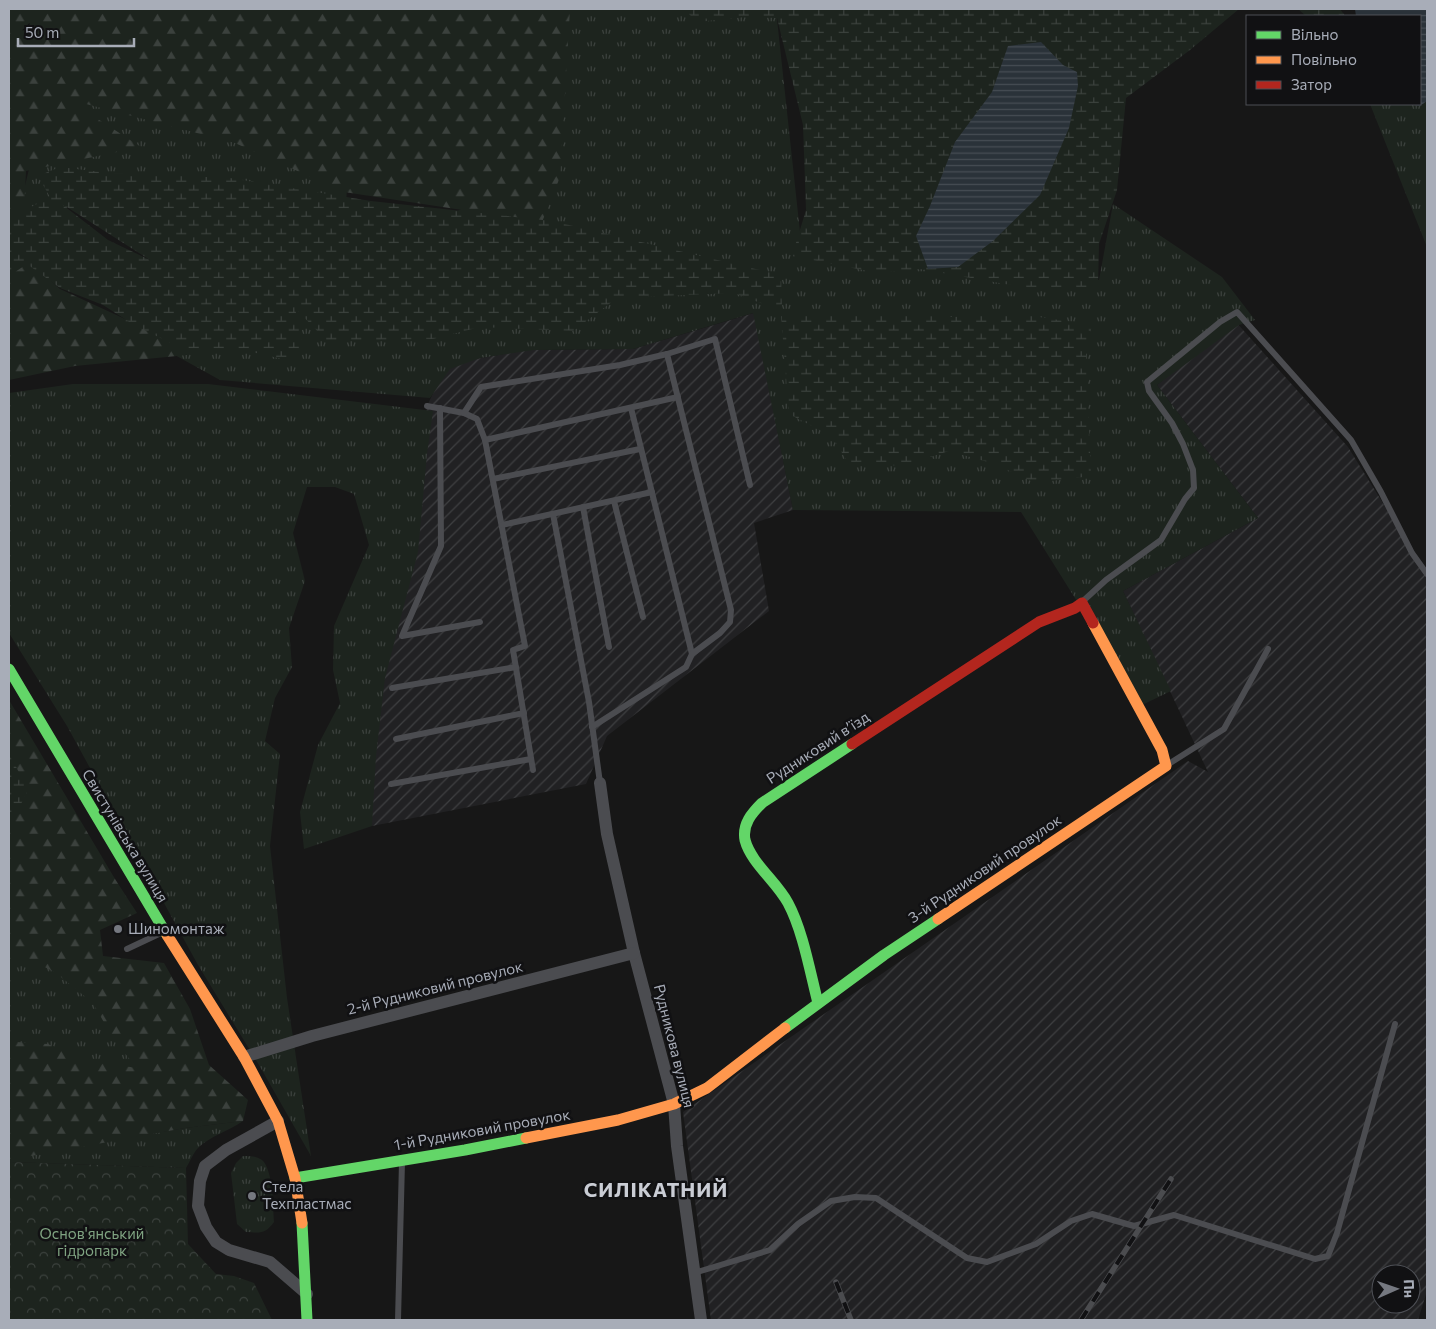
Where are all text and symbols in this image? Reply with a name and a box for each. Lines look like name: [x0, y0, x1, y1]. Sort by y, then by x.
scale bar: [18, 15, 134, 47]
legend: [1246, 15, 1421, 105]
text: 50 m: [25, 23, 59, 41]
text: Вільно: [1291, 25, 1338, 43]
text: Повільно: [1291, 50, 1357, 68]
text: Затор: [1291, 75, 1332, 93]
street label: Рудниковий в’їзд: [763, 707, 872, 787]
street label: Свистунівська вулиця: [79, 766, 173, 905]
street label: 3-й Рудниковий провулок: [904, 810, 1064, 926]
place label: Шиномонтаж: [128, 919, 225, 937]
marker: Шиномонтаж: [112, 923, 124, 935]
street label: 2-й Рудниковий провулок: [345, 956, 525, 1018]
street label: Рудникова вулиця: [651, 982, 699, 1110]
street label: 1-й Рудниковий провулок: [392, 1105, 571, 1153]
place label: Стела Техпластмас: [262, 1177, 352, 1212]
district label: СИЛІКАТНИЙ: [584, 1177, 728, 1201]
marker: Стела Техпластмас: [246, 1190, 258, 1202]
park label: Основ'янський гідропарк: [40, 1224, 144, 1259]
north arrow: [1371, 1264, 1421, 1314]
text: Пн: [1401, 1279, 1418, 1298]

